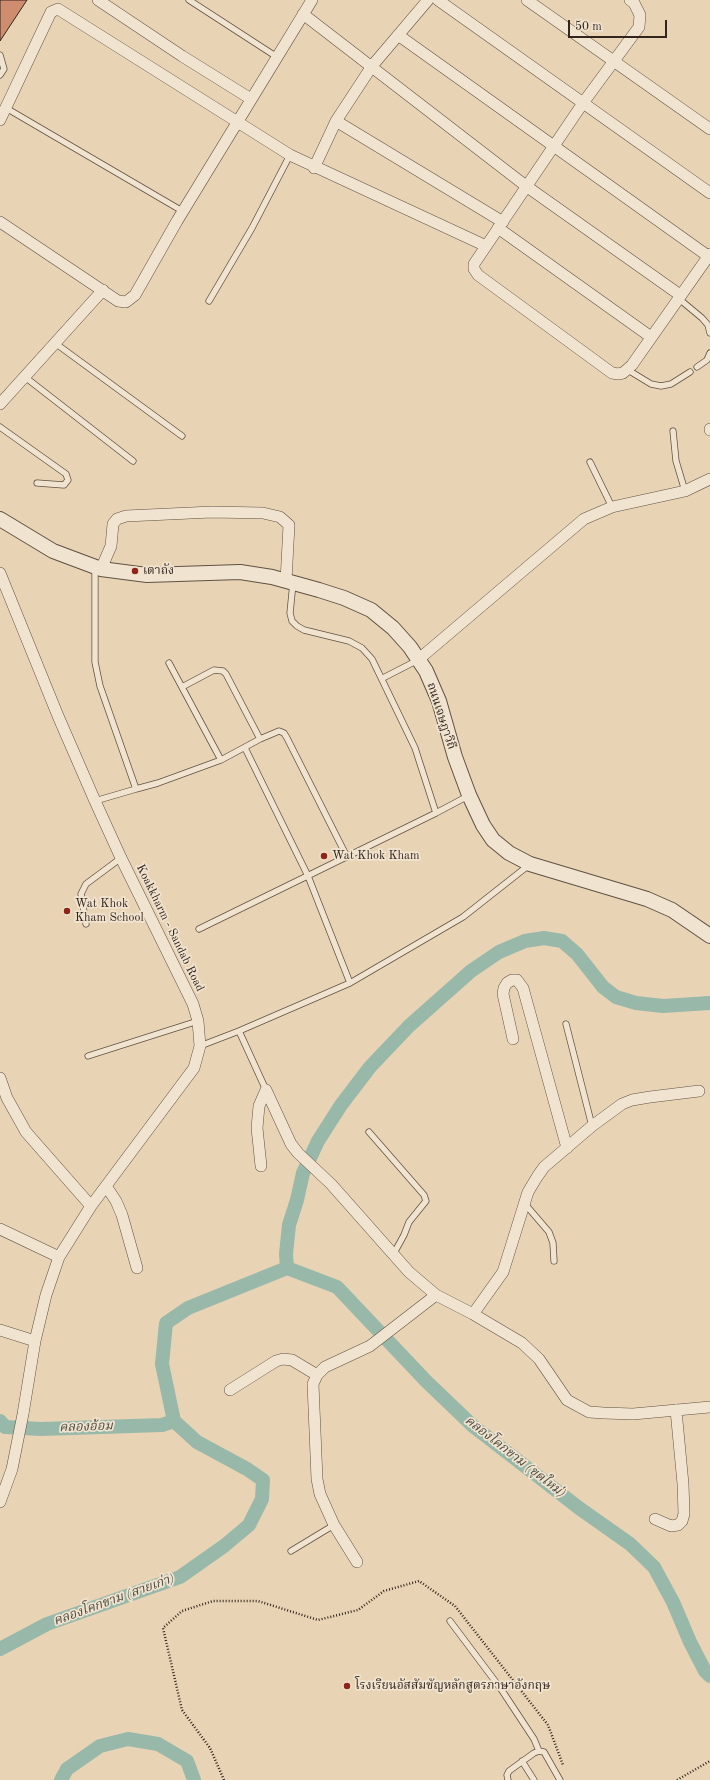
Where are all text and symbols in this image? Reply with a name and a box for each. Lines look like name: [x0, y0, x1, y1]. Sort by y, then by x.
scale bar: [570, 12, 669, 38]
text: 50 m: [575, 21, 602, 33]
place label: เตาถัง: [143, 564, 174, 578]
marker: เตาถัง: [130, 566, 140, 576]
street label: ถนนเจษฎาวิถี: [423, 681, 459, 751]
place label: Wat Khok Kham: [332, 849, 420, 863]
marker: Wat Khok Kham: [319, 851, 329, 861]
street label: Koakkharm - Sandab Road: [133, 862, 207, 994]
place label: Wat Khok Kham School: [75, 897, 144, 925]
marker: Wat Khok Kham School: [62, 906, 72, 916]
water label: คลองโคกขาม (ขุดใหม่): [461, 1413, 569, 1501]
water label: คลองอ้อม: [59, 1418, 113, 1436]
water label: คลองโคกขาม (สายเก่า): [51, 1571, 177, 1629]
place label: โรงเรียนอัสสัมชัญหลักสูตรภาษาอังกฤษ: [355, 1679, 550, 1693]
marker: โรงเรียนอัสสัมชัญหลักสูตรภาษาอังกฤษ: [342, 1681, 352, 1691]

